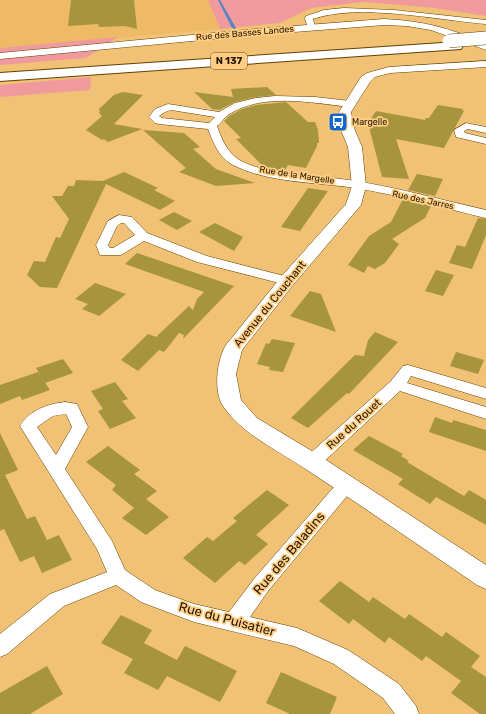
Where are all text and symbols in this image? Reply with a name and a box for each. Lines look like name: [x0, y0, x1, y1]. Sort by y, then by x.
street label: Rue des Basses Landes: [196, 24, 295, 42]
road number: N 137: [211, 53, 247, 69]
bus stop icon: Margelle: [327, 111, 349, 133]
place label: Margelle: [352, 117, 387, 127]
street label: Rue de la Margelle: [259, 164, 335, 186]
street label: Rue des Jarres: [391, 189, 455, 211]
street label: Avenue du Couchant: [231, 258, 309, 350]
street label: Rue du Rouet: [324, 396, 385, 452]
street label: Rue des Baladins: [250, 508, 328, 597]
street label: Rue du Puisatier: [177, 599, 277, 639]

